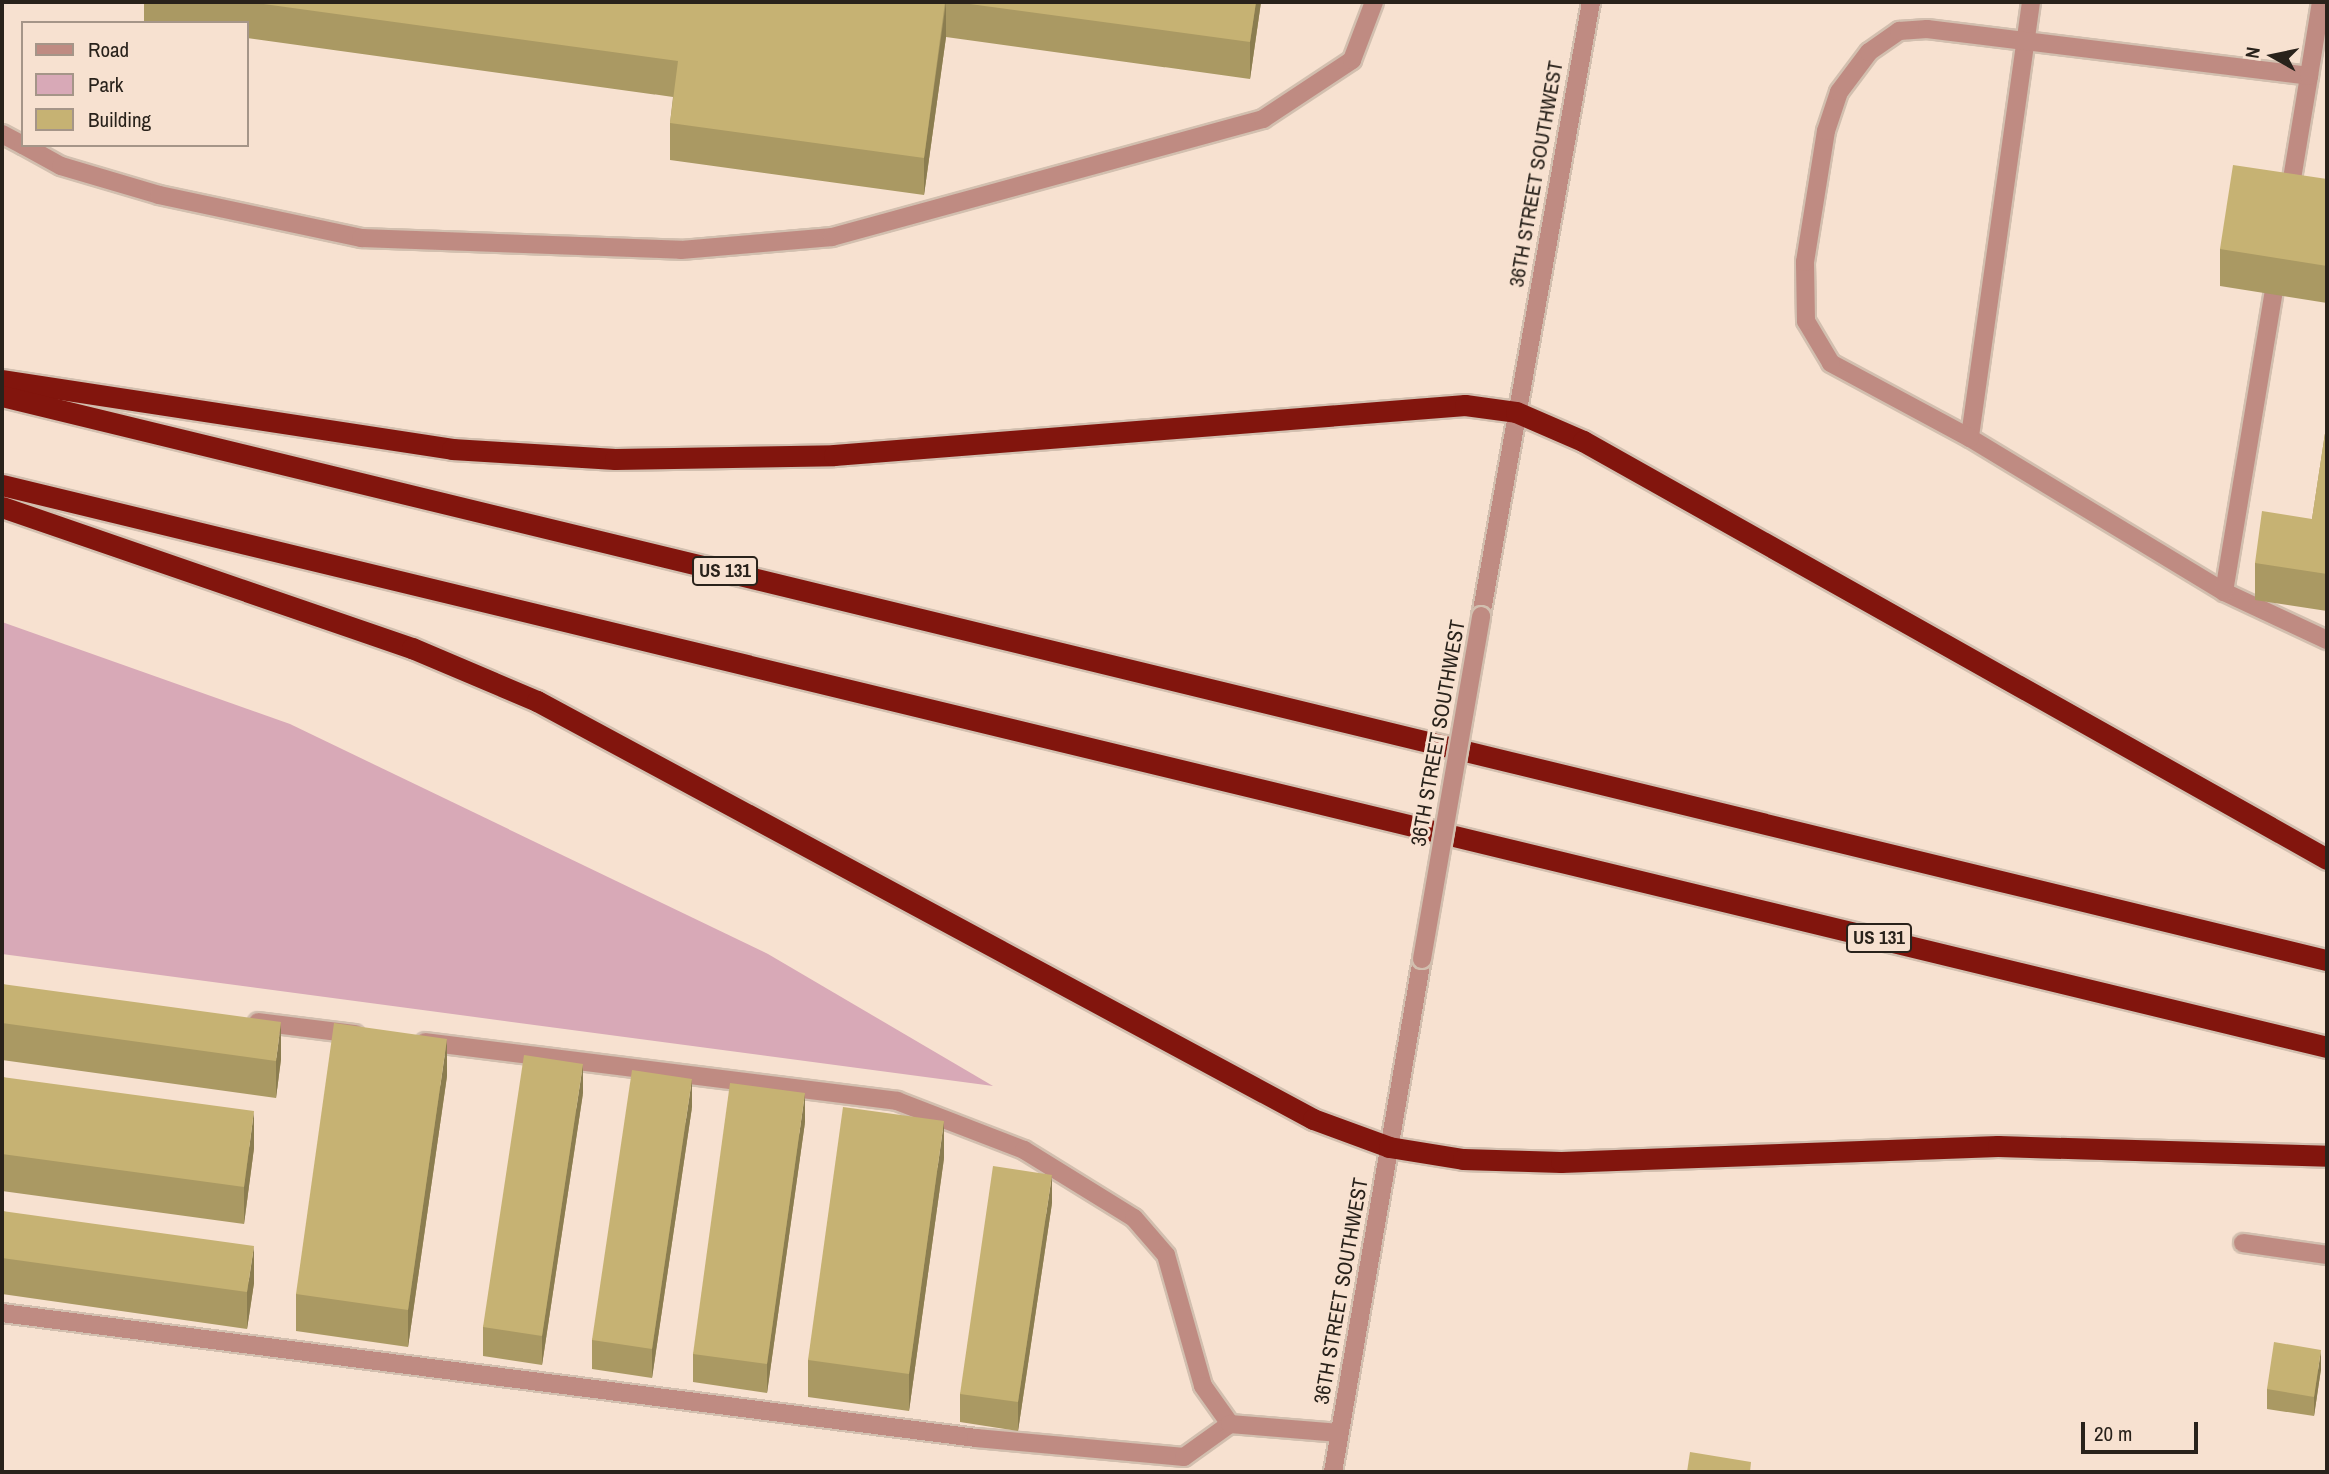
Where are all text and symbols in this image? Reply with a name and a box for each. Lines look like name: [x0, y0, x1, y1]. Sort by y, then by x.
legend: [21, 21, 248, 147]
north arrow: [2238, 21, 2308, 91]
text: Road: [88, 35, 129, 64]
text: N: [2239, 45, 2266, 60]
street label: 36TH STREET SOUTHWEST: [1504, 59, 1568, 289]
text: Park: [88, 70, 123, 99]
text: Building: [88, 105, 151, 134]
road number: US 131: [692, 556, 758, 586]
street label: 36TH STREET SOUTHWEST: [1406, 618, 1470, 848]
road number: US 131: [1846, 922, 1912, 954]
street label: 36TH STREET SOUTHWEST: [1309, 1176, 1373, 1406]
scale bar: [2084, 1408, 2201, 1452]
text: 20 m: [2094, 1419, 2132, 1448]

